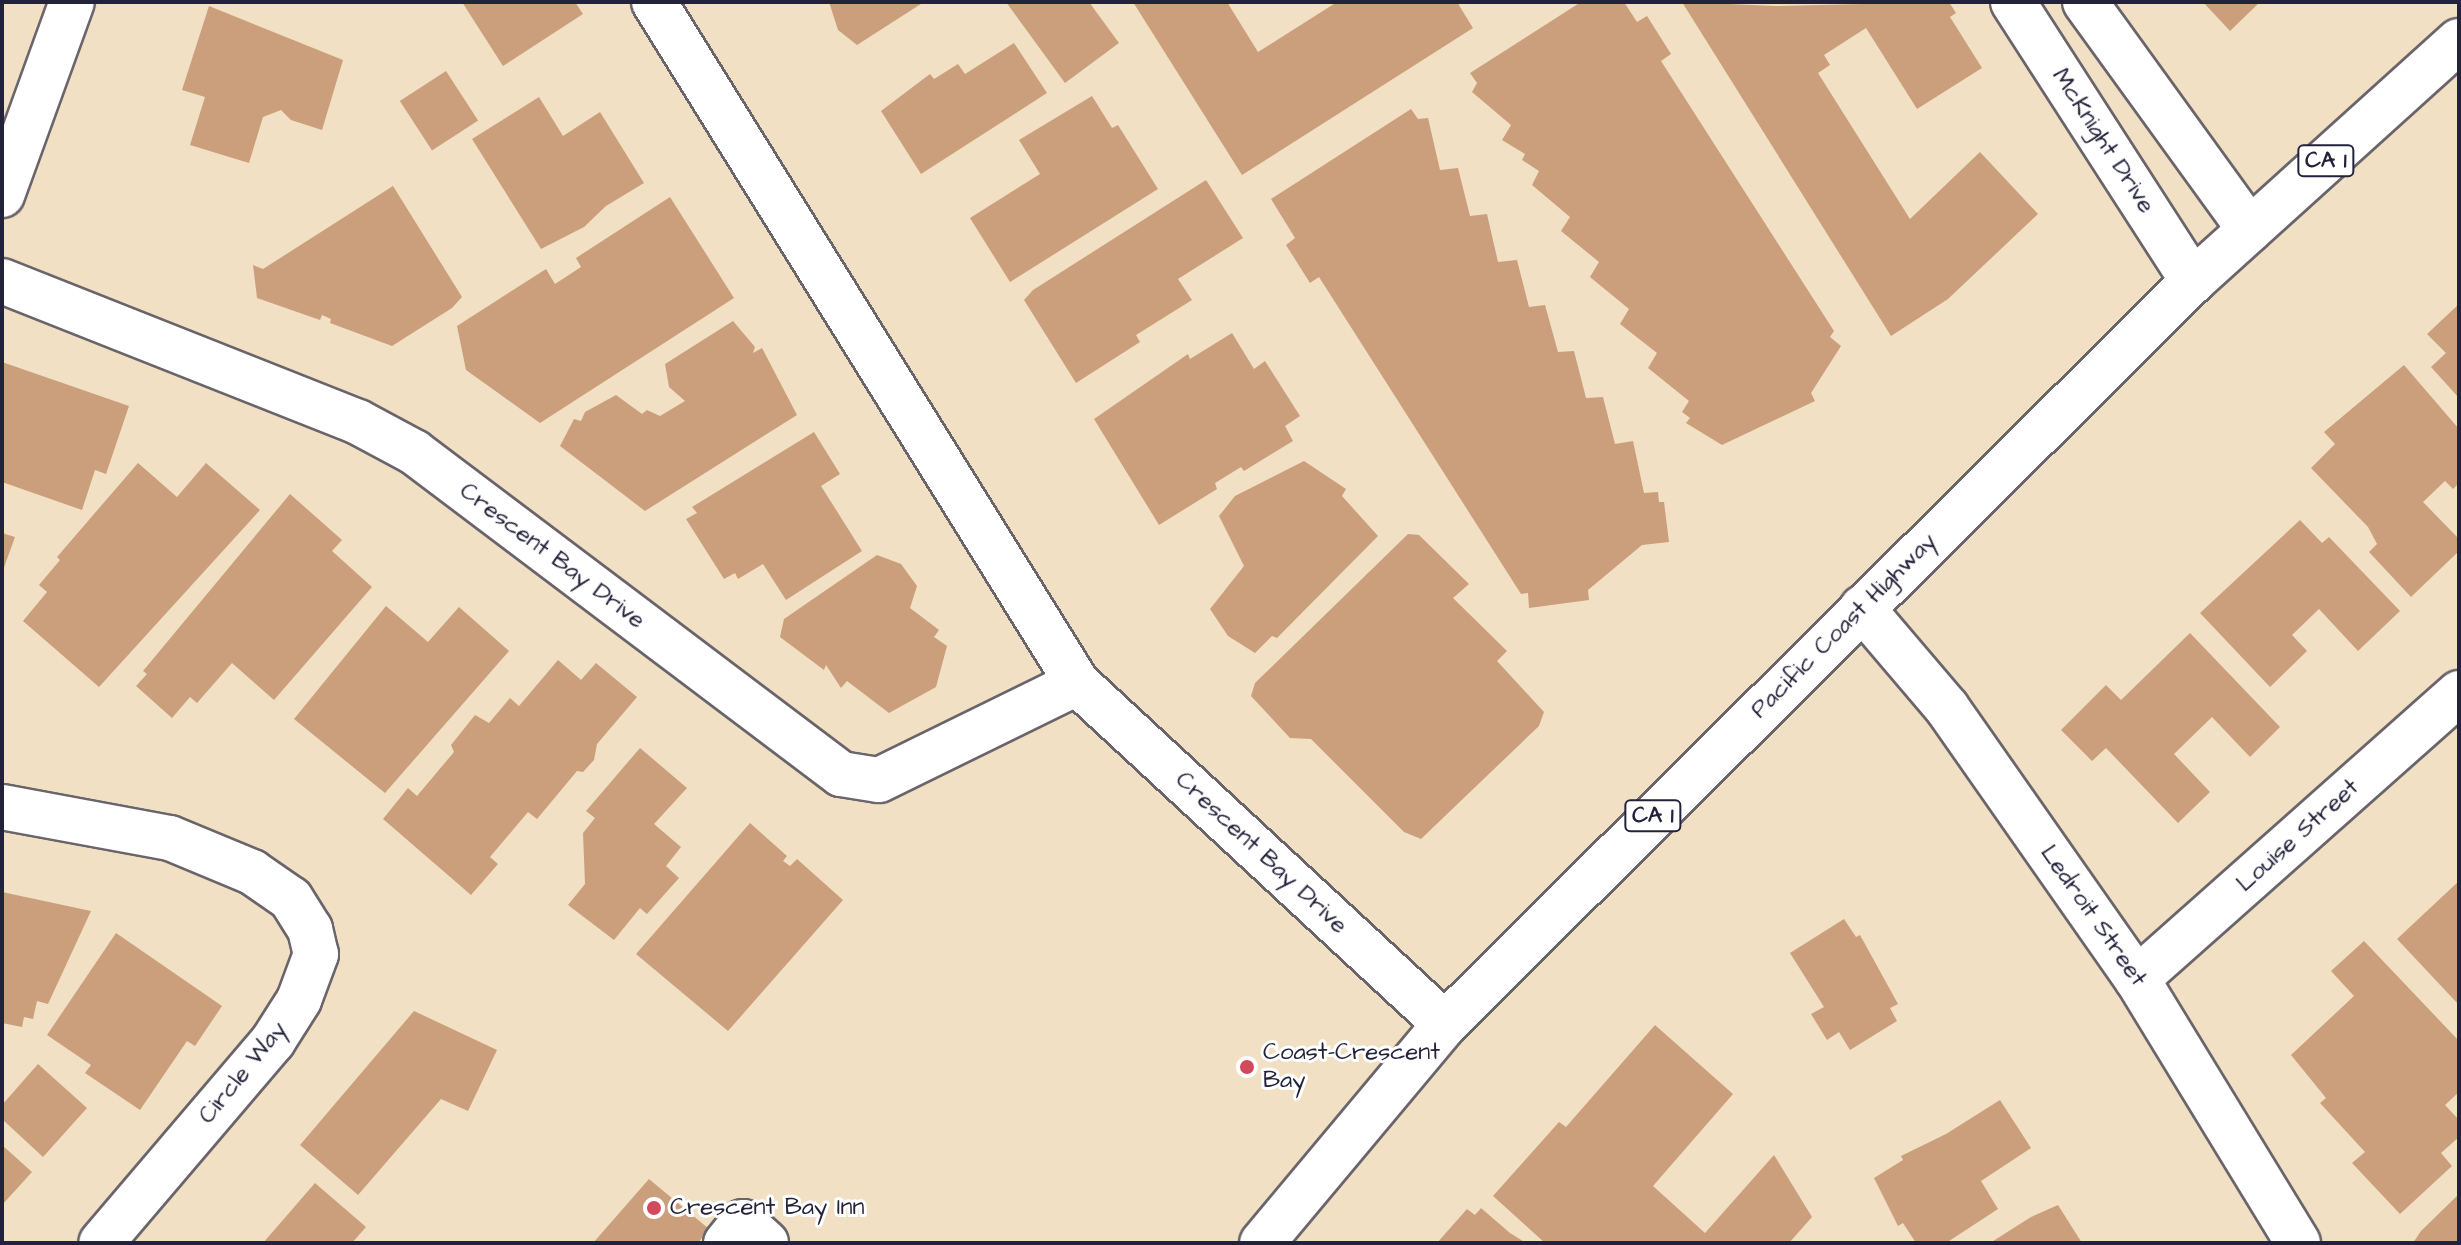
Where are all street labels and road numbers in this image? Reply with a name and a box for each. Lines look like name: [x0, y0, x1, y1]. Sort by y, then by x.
street label: McKnight Drive: [2046, 63, 2160, 219]
road number: CA 1: [2296, 143, 2356, 179]
street label: Crescent Bay Drive: [454, 477, 650, 635]
street label: Pacific Coast Highway: [1745, 527, 1943, 725]
street label: Crescent Bay Drive: [1169, 766, 1353, 940]
street label: Louise Street: [2231, 774, 2365, 898]
road number: CA 1: [1623, 798, 1683, 834]
street label: Ledroit Street: [2034, 840, 2152, 992]
street label: Circle Way: [193, 1016, 293, 1130]

